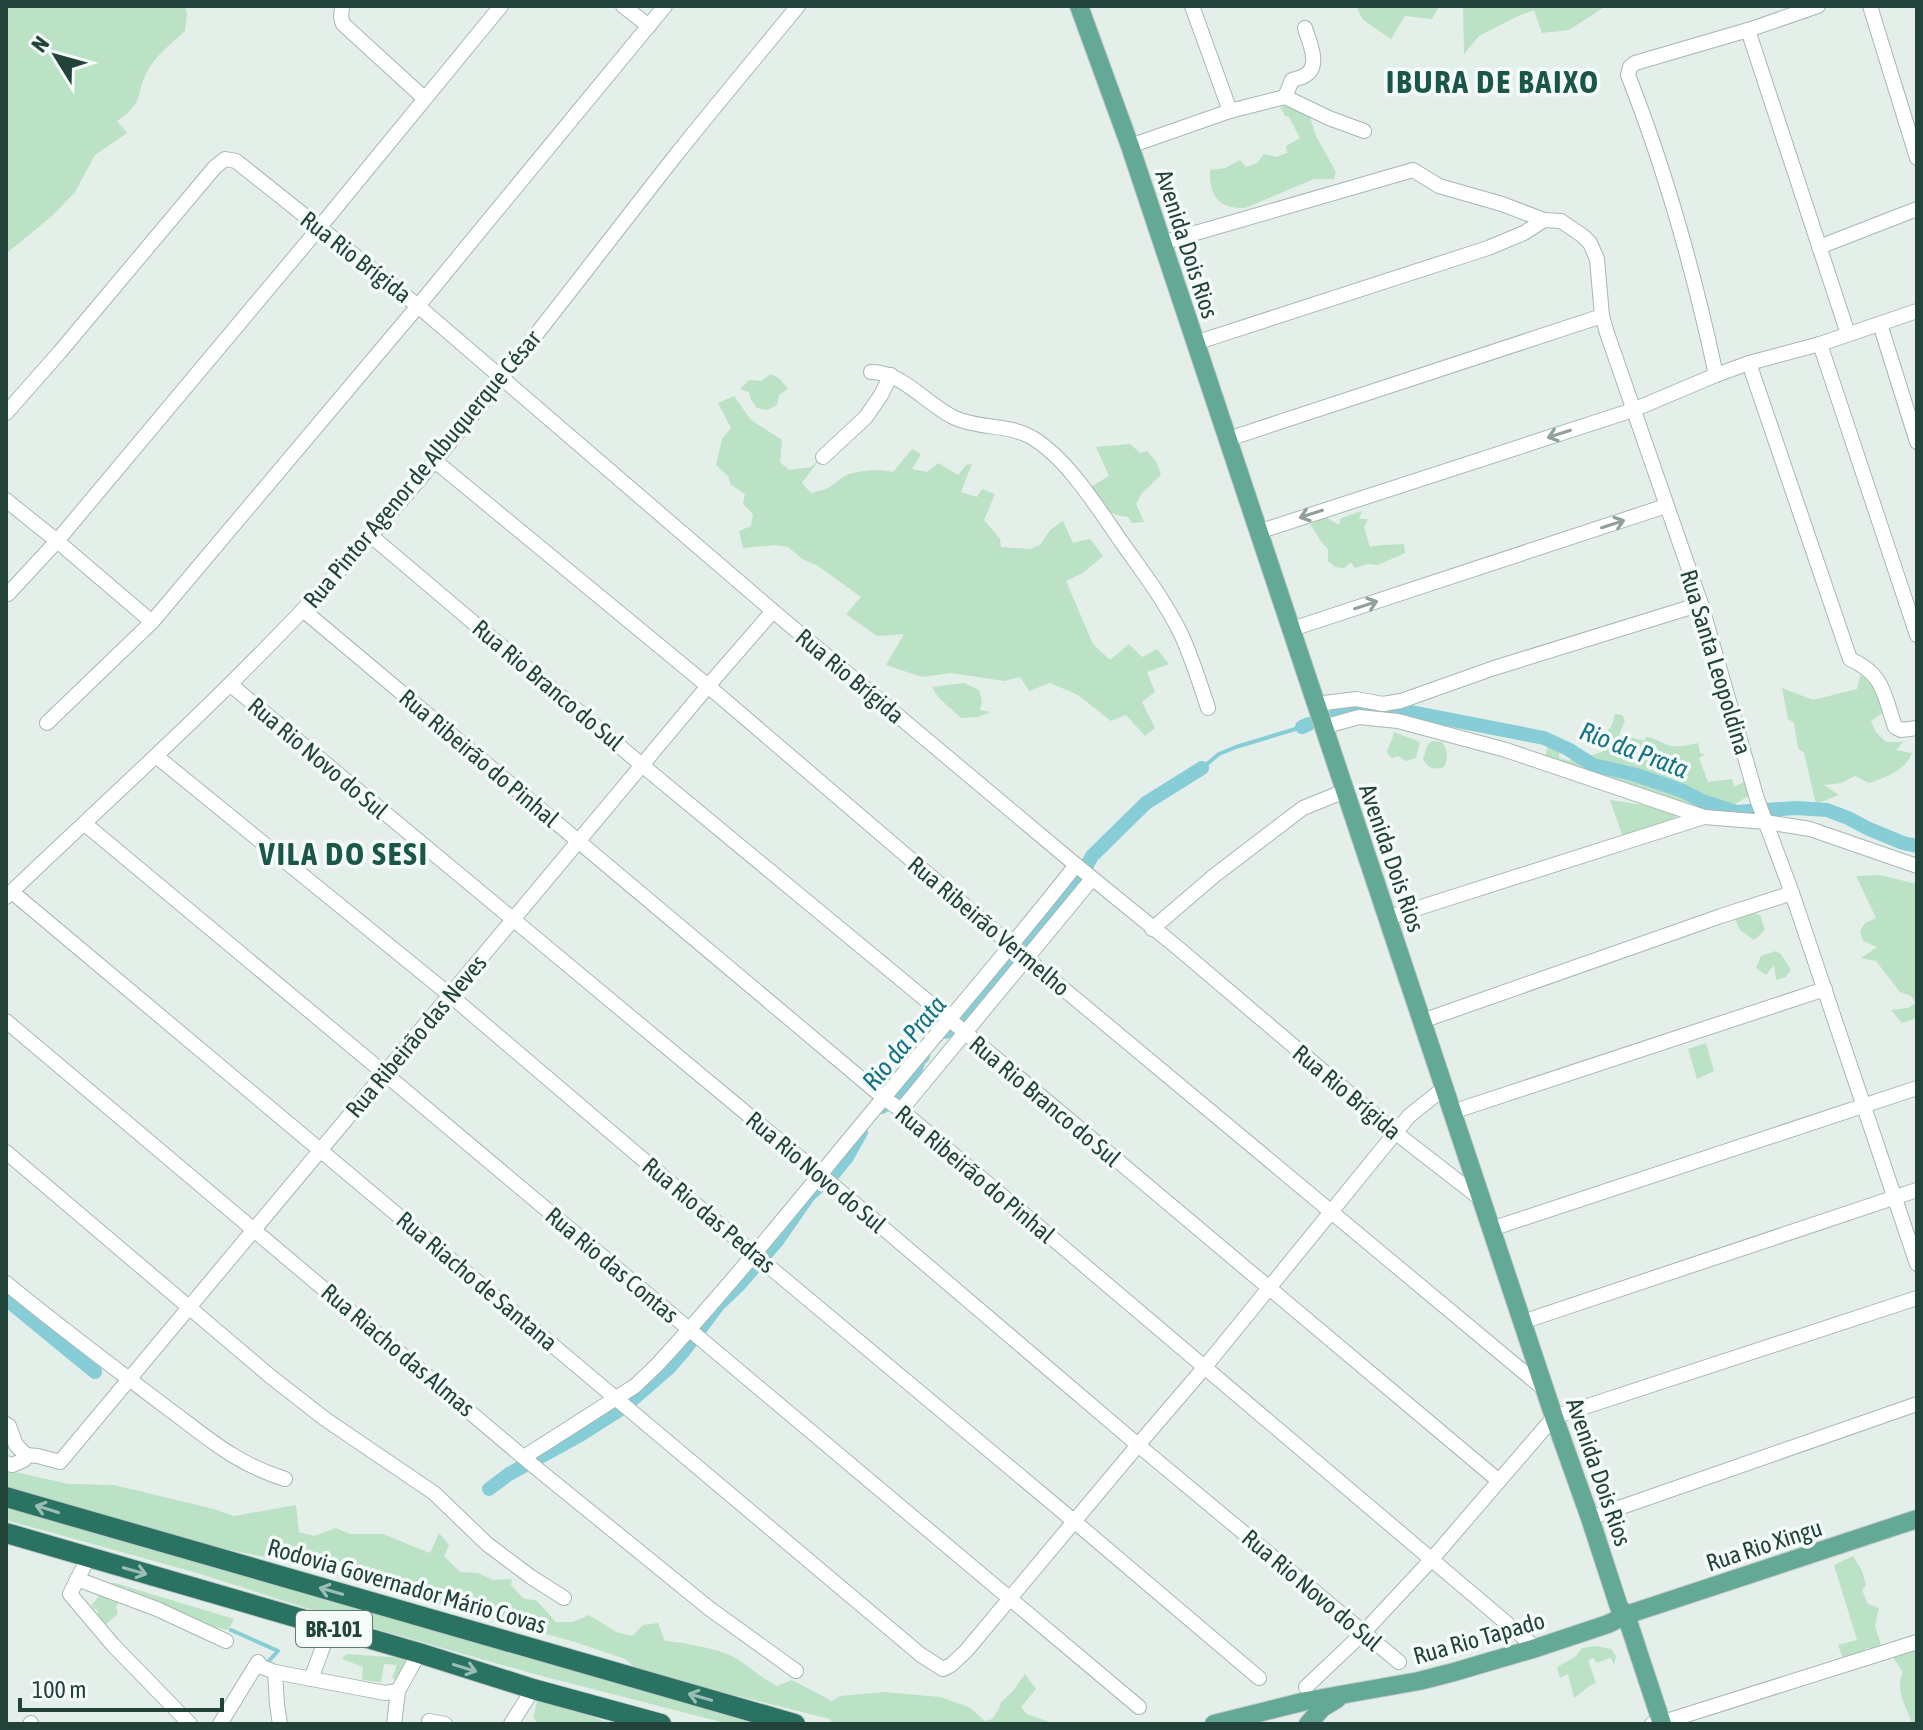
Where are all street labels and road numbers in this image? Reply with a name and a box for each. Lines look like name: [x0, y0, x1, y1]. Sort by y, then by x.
street label: Avenida Dois Rios: [1150, 166, 1224, 322]
street label: Rua Rio Brígida: [295, 206, 417, 308]
street label: Rua Pintor Agenor de Albuquerque César: [298, 324, 547, 613]
street label: Rua Santa Leopoldina: [1675, 566, 1757, 758]
street label: Rua Rio Branco do Sul: [467, 614, 629, 756]
street label: Rua Rio Brígida: [791, 623, 909, 729]
street label: Rua Ribeirão do Pinhal: [394, 684, 564, 833]
street label: Rua Rio Novo do Sul: [243, 692, 394, 825]
street label: Avenida Dois Rios: [1354, 781, 1430, 935]
street label: Rua Ribeirão Vermelho: [903, 851, 1075, 1001]
street label: Rua Ribeirão das Neves: [340, 949, 492, 1123]
street label: Rua Rio Branco do Sul: [964, 1030, 1126, 1172]
street label: Rua Rio Brígida: [1288, 1039, 1406, 1145]
street label: Rua Ribeirão do Pinhal: [890, 1100, 1060, 1249]
street label: Rua Rio Novo do Sul: [741, 1106, 892, 1239]
street label: Rua Rio das Pedras: [637, 1152, 781, 1278]
street label: Rua Rio das Contas: [540, 1202, 684, 1328]
street label: Rua Riacho de Santana: [391, 1206, 563, 1356]
street label: Rua Riacho das Almas: [316, 1278, 480, 1422]
street label: Avenida Dois Rios: [1561, 1395, 1637, 1549]
street label: Rua Rio Xingu: [1703, 1514, 1825, 1576]
street label: Rua Rio Novo do Sul: [1237, 1524, 1388, 1657]
street label: Rodovia Governador Mário Covas: [265, 1533, 549, 1639]
street label: Rua Rio Tapado: [1410, 1606, 1548, 1670]
road number: BR-101: [296, 1611, 372, 1647]

